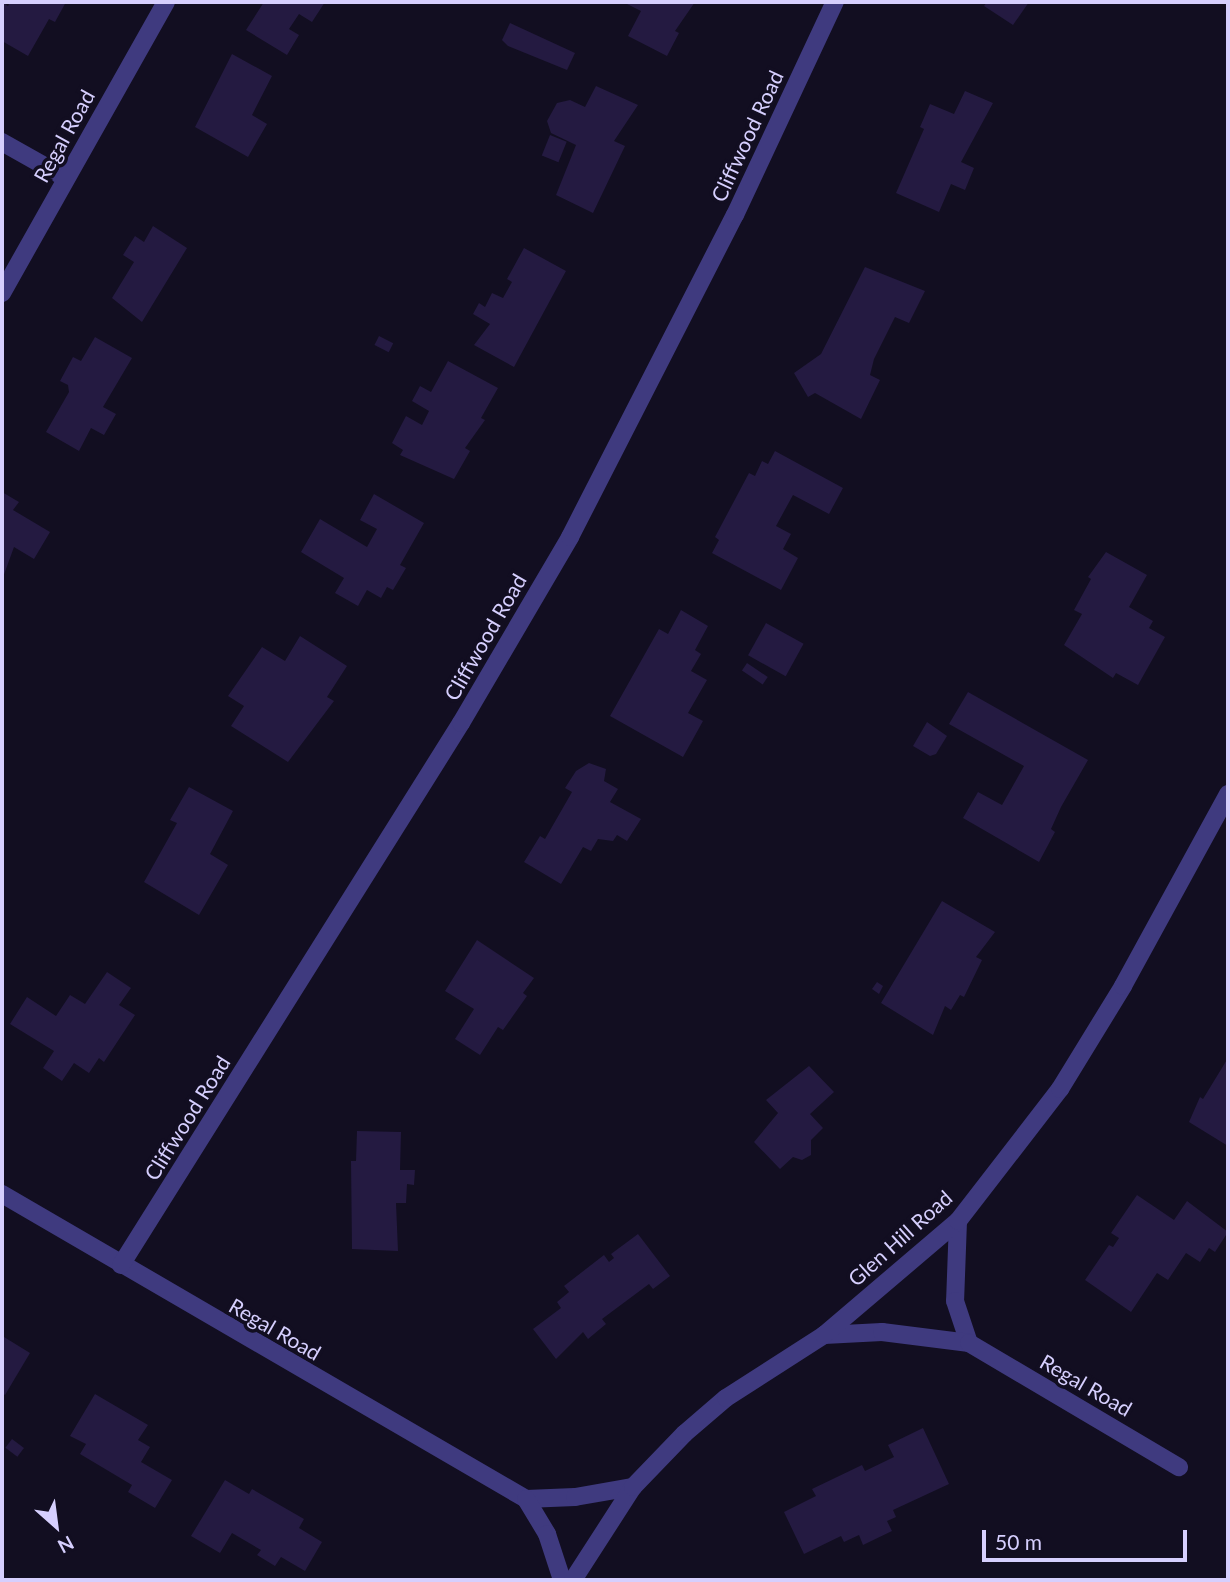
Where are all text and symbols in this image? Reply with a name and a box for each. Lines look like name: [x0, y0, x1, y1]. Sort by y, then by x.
street label: Cliffwood Road: [706, 66, 788, 206]
street label: Regal Road: [28, 85, 100, 187]
street label: Cliffwood Road: [439, 569, 531, 705]
street label: Cliffwood Road: [139, 1051, 235, 1185]
street label: Glen Hill Road: [843, 1185, 957, 1291]
street label: Regal Road: [225, 1293, 325, 1365]
street label: Regal Road: [1036, 1349, 1136, 1421]
north arrow: [21, 1491, 91, 1561]
scale bar: [985, 1516, 1190, 1560]
text: 50 m: [995, 1529, 1042, 1554]
text: N: [54, 1531, 78, 1559]

